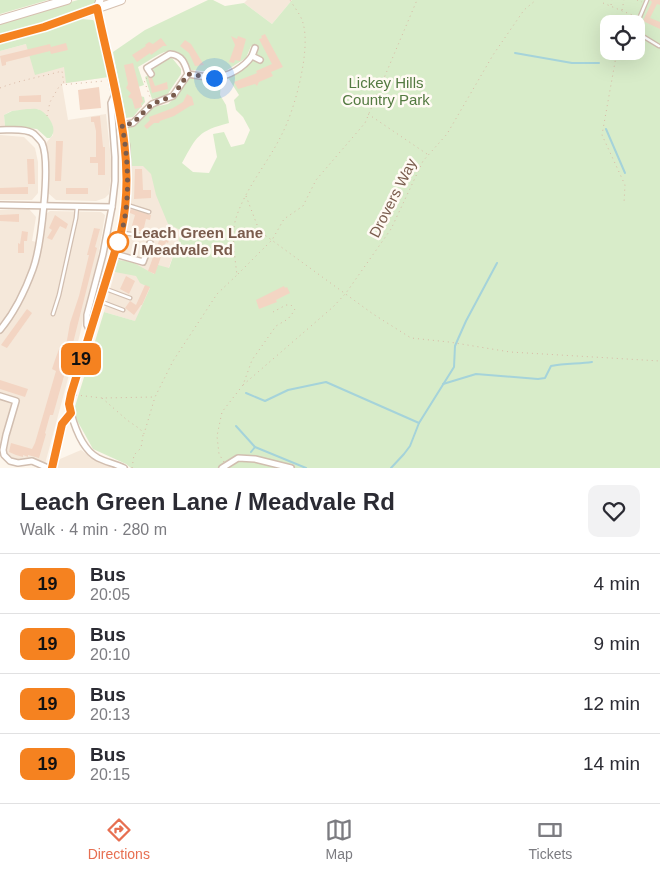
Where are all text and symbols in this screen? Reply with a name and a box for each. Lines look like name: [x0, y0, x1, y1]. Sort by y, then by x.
map controls: [600, 15, 645, 60]
button: locate: [600, 15, 645, 60]
your location: [202, 66, 227, 91]
park label: Lickey Hills Country Park: [342, 74, 430, 108]
street label: Drovers Way: [365, 155, 420, 240]
place label: Leach Green Lane / Meadvale Rd: [133, 224, 263, 258]
marker: Leach Green Lane / Meadvale Rd: [107, 231, 129, 253]
line badge: 19: [58, 343, 104, 375]
text: 19: [71, 349, 91, 369]
button: heart: [588, 485, 640, 537]
text: Leach Green Lane / Meadvale Rd: [20, 488, 395, 515]
text: Walk · 4 min · 280 m: [20, 521, 167, 538]
text: Bus: [90, 564, 126, 585]
text: 4 min: [594, 573, 640, 594]
text: 19: [37, 574, 58, 594]
text: 20:05: [90, 586, 130, 603]
text: Bus: [90, 624, 126, 645]
text: 9 min: [594, 633, 640, 654]
text: 19: [37, 634, 58, 654]
text: 20:10: [90, 646, 130, 663]
text: Bus: [90, 684, 126, 705]
text: 12 min: [583, 693, 640, 714]
text: 19: [37, 694, 58, 714]
text: 20:13: [90, 706, 130, 723]
text: Bus: [90, 744, 126, 765]
text: 14 min: [583, 753, 640, 774]
text: 19: [37, 754, 58, 774]
text: 20:15: [90, 766, 130, 783]
tab: Directions: [88, 816, 150, 862]
tab: Map: [325, 816, 353, 862]
tab: Tickets: [528, 816, 572, 862]

